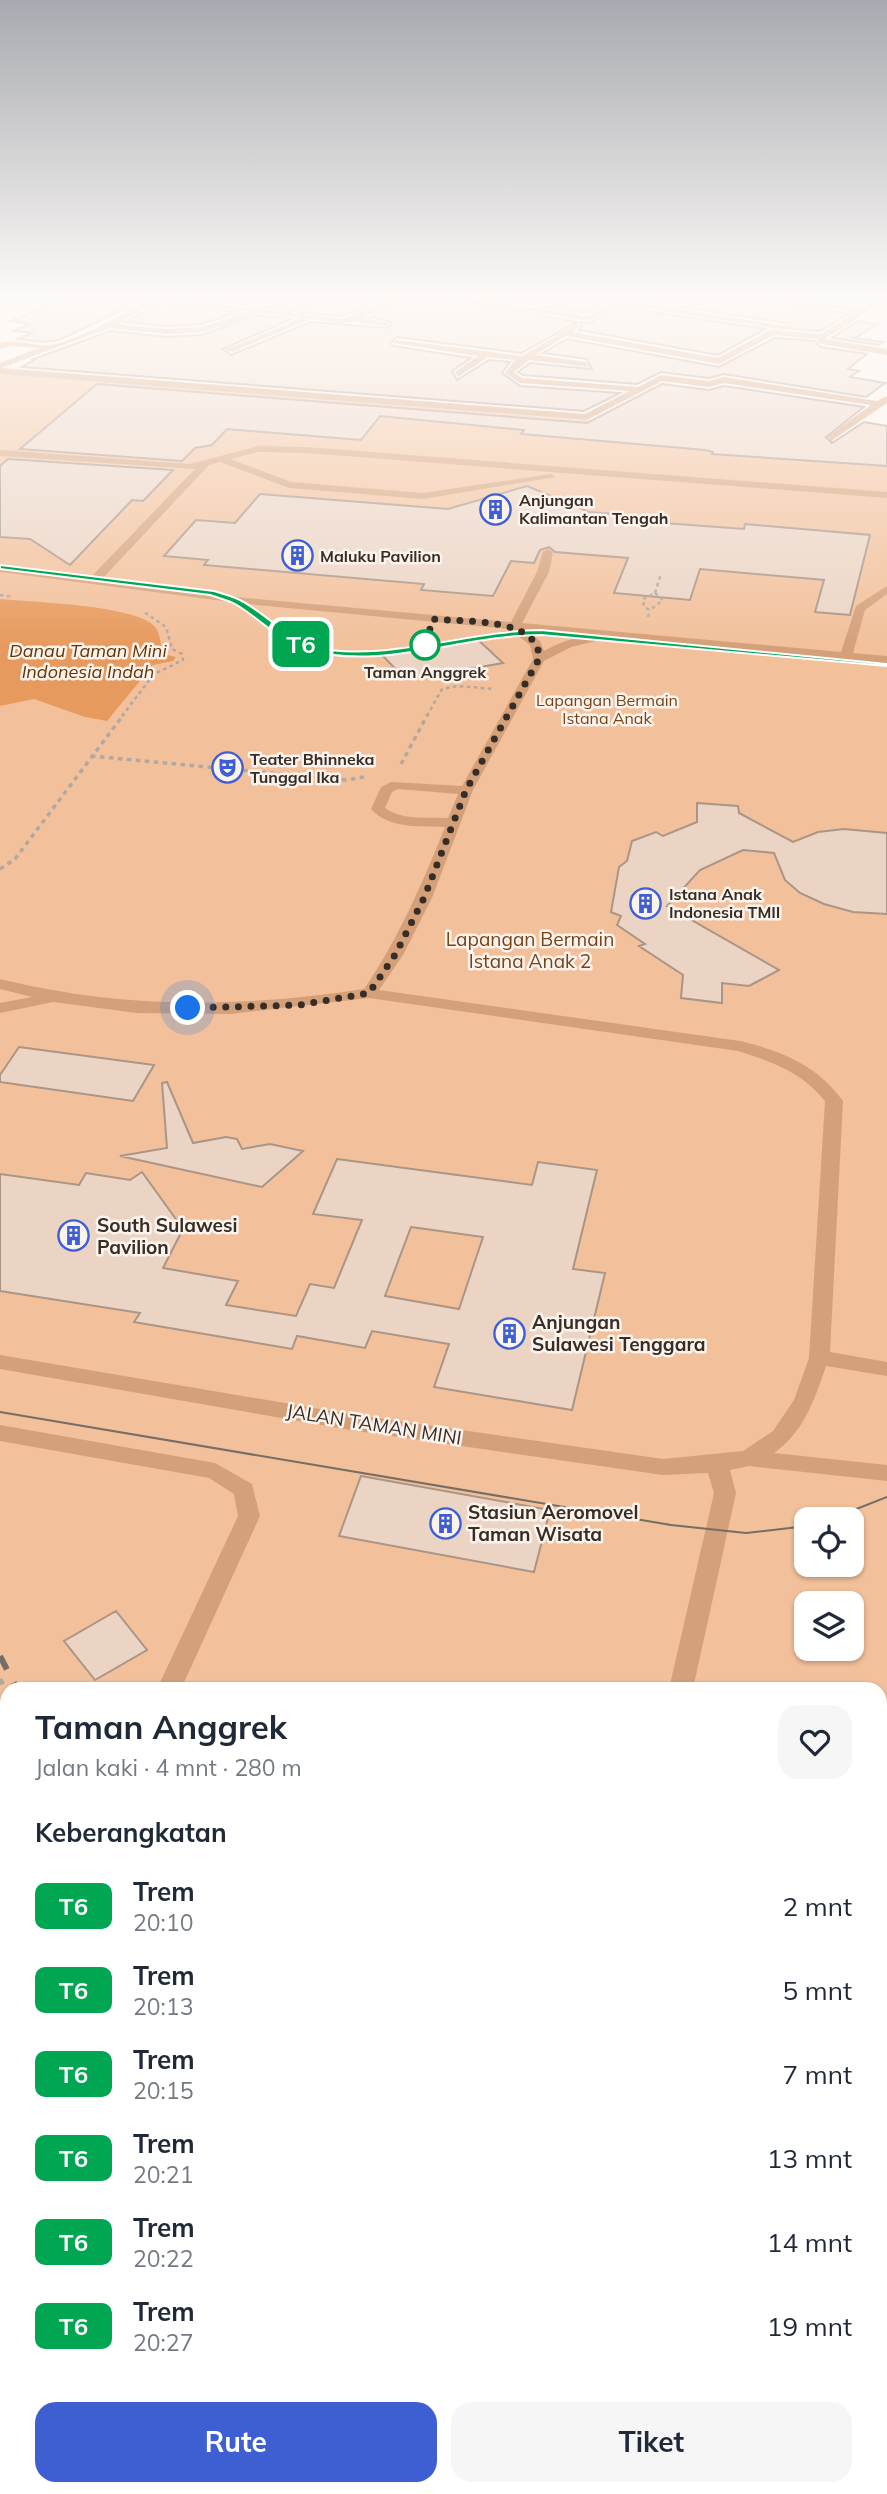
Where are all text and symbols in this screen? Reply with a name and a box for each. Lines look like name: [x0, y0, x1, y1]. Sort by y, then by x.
place label: Anjungan Kalimantan Tengah: [519, 490, 669, 528]
building icon: Anjungan Kalimantan Tengah: [479, 492, 513, 526]
building icon: Maluku Pavilion: [280, 539, 314, 573]
place label: Maluku Pavilion: [320, 546, 441, 566]
line badge: T6: [270, 621, 332, 667]
text: T6: [286, 629, 316, 659]
marker: Taman Anggrek: [410, 630, 440, 660]
water label: Danau Taman Mini Indonesia Indah: [9, 639, 167, 683]
place label: Taman Anggrek: [364, 662, 487, 682]
park label: Lapangan Bermain Istana Anak: [536, 690, 678, 728]
place label: Teater Bhinneka Tunggal Ika: [250, 749, 374, 787]
theatre icon: Teater Bhinneka Tunggal Ika: [210, 751, 244, 785]
place label: Istana Anak Indonesia TMII: [669, 884, 780, 922]
building icon: Istana Anak Indonesia TMII: [629, 886, 663, 920]
park label: Lapangan Bermain Istana Anak 2: [446, 927, 614, 973]
your location: [170, 990, 205, 1025]
place label: South Sulawesi Pavilion: [97, 1213, 237, 1259]
building icon: South Sulawesi Pavilion: [57, 1219, 91, 1253]
place label: Anjungan Sulawesi Tenggara: [532, 1310, 706, 1356]
building icon: Anjungan Sulawesi Tenggara: [492, 1316, 526, 1350]
street label: JALAN TAMAN MINI: [285, 1398, 463, 1450]
place label: Stasiun Aeromovel Taman Wisata: [468, 1500, 638, 1546]
building icon: Stasiun Aeromovel Taman Wisata: [428, 1506, 462, 1540]
map controls: [794, 1507, 864, 1661]
button: locate: [794, 1507, 864, 1577]
button: layers: [794, 1591, 864, 1661]
button: heart: [778, 1705, 852, 1779]
text: Taman Anggrek: [35, 1706, 287, 1747]
text: Jalan kaki · 4 mnt · 280 m: [35, 1753, 302, 1782]
text: Keberangkatan: [35, 1816, 227, 1849]
text: Trem: [133, 1875, 195, 1908]
text: 2 mnt: [782, 1890, 852, 1923]
text: T6: [59, 1891, 88, 1921]
text: 20:10: [133, 1908, 193, 1937]
text: Trem: [133, 1959, 195, 1992]
text: 5 mnt: [782, 1974, 852, 2007]
text: T6: [59, 1975, 88, 2005]
text: 20:13: [133, 1992, 193, 2021]
text: Trem: [133, 2043, 195, 2076]
text: 7 mnt: [782, 2058, 852, 2091]
text: T6: [59, 2059, 88, 2089]
text: 20:15: [133, 2076, 193, 2105]
text: Trem: [133, 2127, 195, 2160]
text: 13 mnt: [767, 2142, 852, 2175]
text: T6: [59, 2143, 88, 2173]
text: 20:21: [133, 2160, 193, 2189]
text: Trem: [133, 2211, 195, 2244]
text: 14 mnt: [767, 2226, 852, 2259]
text: T6: [59, 2227, 88, 2257]
text: 20:22: [133, 2244, 193, 2273]
text: Trem: [133, 2295, 195, 2328]
text: 19 mnt: [767, 2310, 852, 2343]
text: T6: [59, 2311, 88, 2341]
text: 20:27: [133, 2328, 193, 2357]
button: Rute: [35, 2402, 437, 2482]
button: Tiket: [451, 2402, 852, 2482]

